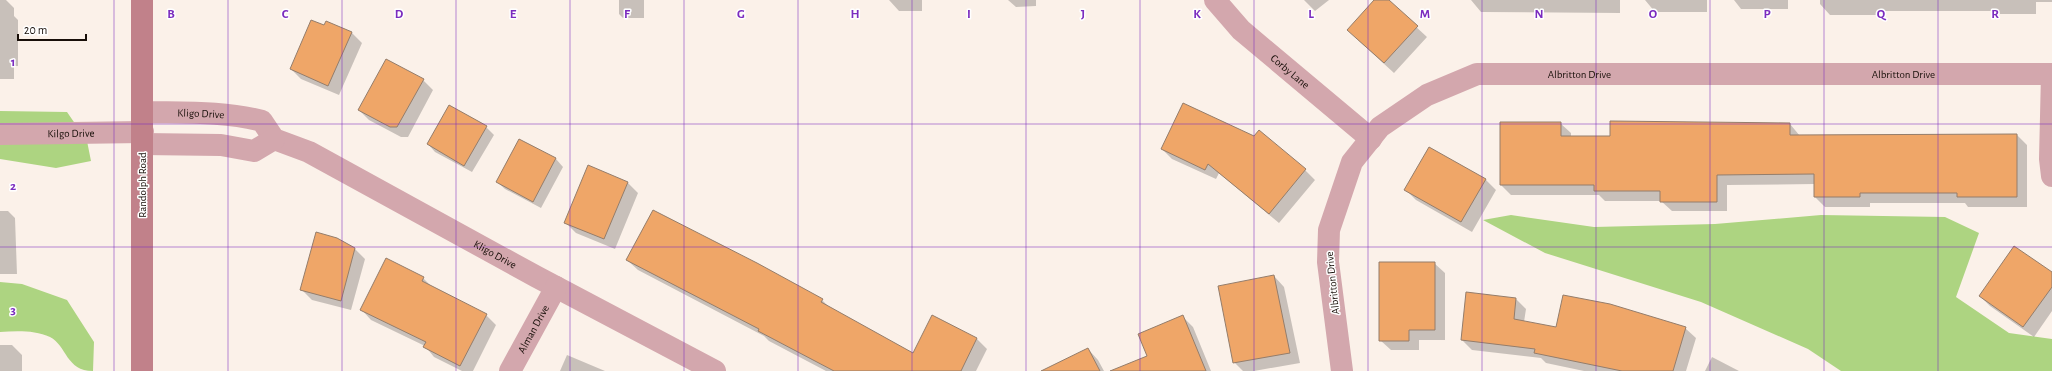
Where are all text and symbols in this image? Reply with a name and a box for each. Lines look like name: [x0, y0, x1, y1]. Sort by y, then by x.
text: B: [167, 8, 175, 21]
text: C: [282, 8, 289, 21]
text: D: [395, 8, 404, 21]
text: E: [510, 8, 517, 21]
text: F: [624, 8, 631, 21]
text: G: [737, 8, 745, 21]
text: H: [850, 8, 860, 21]
text: I: [967, 8, 971, 21]
text: J: [1081, 8, 1085, 21]
text: K: [1193, 8, 1201, 21]
text: L: [1308, 8, 1314, 21]
text: M: [1420, 8, 1430, 21]
text: N: [1534, 8, 1544, 21]
text: O: [1649, 8, 1658, 21]
text: P: [1763, 8, 1771, 21]
text: Q: [1877, 8, 1887, 21]
text: R: [1991, 8, 1999, 21]
scale bar: [18, 16, 86, 42]
text: 20 m: [24, 24, 47, 36]
street label: Corby Lane: [1269, 52, 1311, 91]
text: 1: [11, 56, 15, 69]
street label: Albritton Drive: [1548, 69, 1611, 80]
street label: Albritton Drive: [1872, 69, 1935, 80]
street label: Kligo Drive: [177, 107, 225, 121]
street label: Kilgo Drive: [47, 128, 95, 139]
street label: Randolph Road: [137, 152, 148, 218]
text: 2: [10, 180, 16, 193]
street label: Kligo Drive: [472, 238, 518, 271]
street label: Albritton Drive: [1324, 251, 1341, 315]
street label: Alman Drive: [516, 303, 551, 355]
text: 3: [10, 304, 16, 317]

